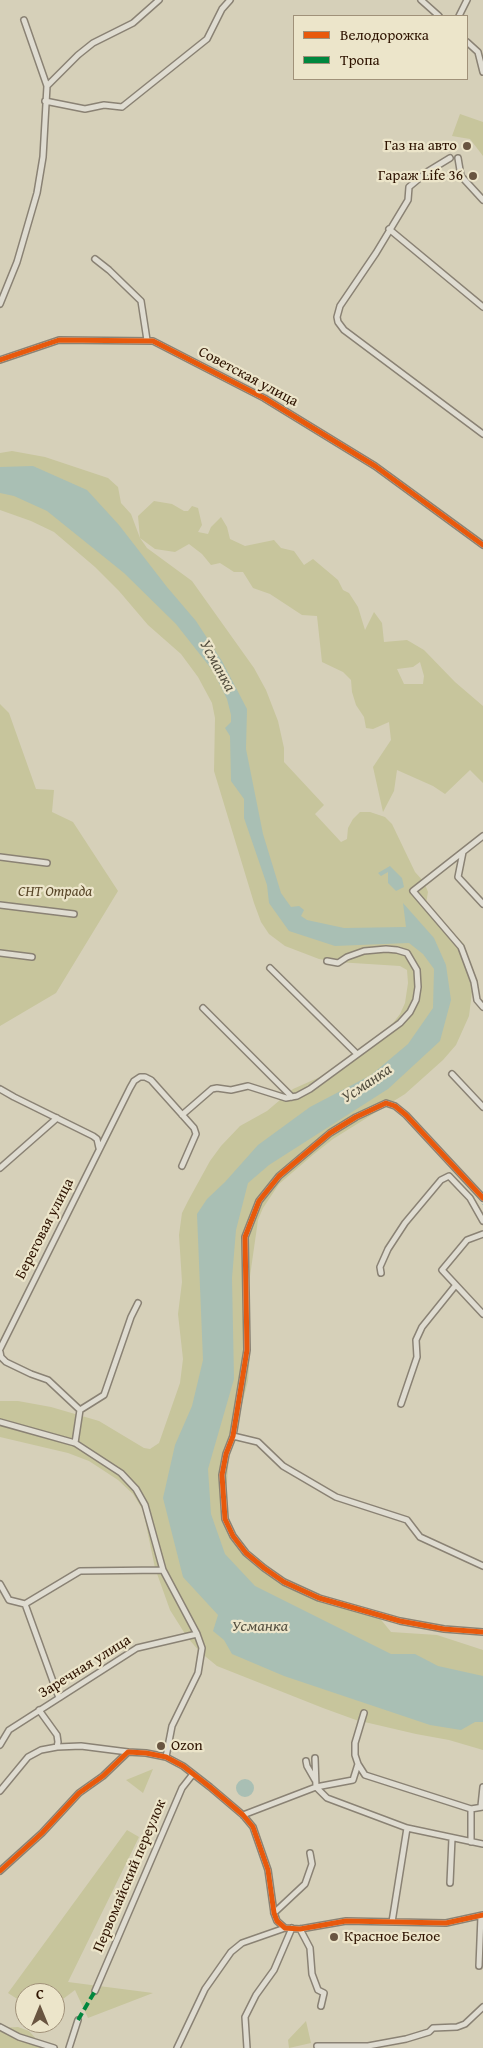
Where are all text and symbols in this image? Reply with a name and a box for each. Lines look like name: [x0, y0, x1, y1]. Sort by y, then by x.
legend: [293, 15, 468, 80]
text: Велодорожка: [340, 24, 429, 45]
text: Тропа: [340, 49, 380, 70]
place label: Газ на авто: [384, 137, 457, 155]
marker: Газ на авто: [461, 140, 473, 152]
place label: Гараж Life 36: [378, 167, 463, 185]
marker: Гараж Life 36: [467, 170, 479, 182]
street label: Советская улица: [195, 343, 301, 411]
water label: Усманка: [195, 637, 239, 695]
park label: СНТ Отрада: [18, 883, 92, 901]
water label: Усманка: [338, 1060, 396, 1108]
street label: Береговая улица: [12, 1176, 78, 1282]
water label: Усманка: [232, 1617, 288, 1637]
street label: Заречная улица: [36, 1631, 134, 1703]
place label: Ozon: [171, 1737, 203, 1755]
marker: Ozon: [155, 1740, 167, 1752]
street label: Первомайский переулок: [90, 1797, 170, 1955]
place label: Красное Белое: [344, 1928, 440, 1946]
marker: Красное Белое: [328, 1931, 340, 1943]
north arrow: [15, 1983, 65, 2033]
text: С: [36, 1984, 44, 2004]

